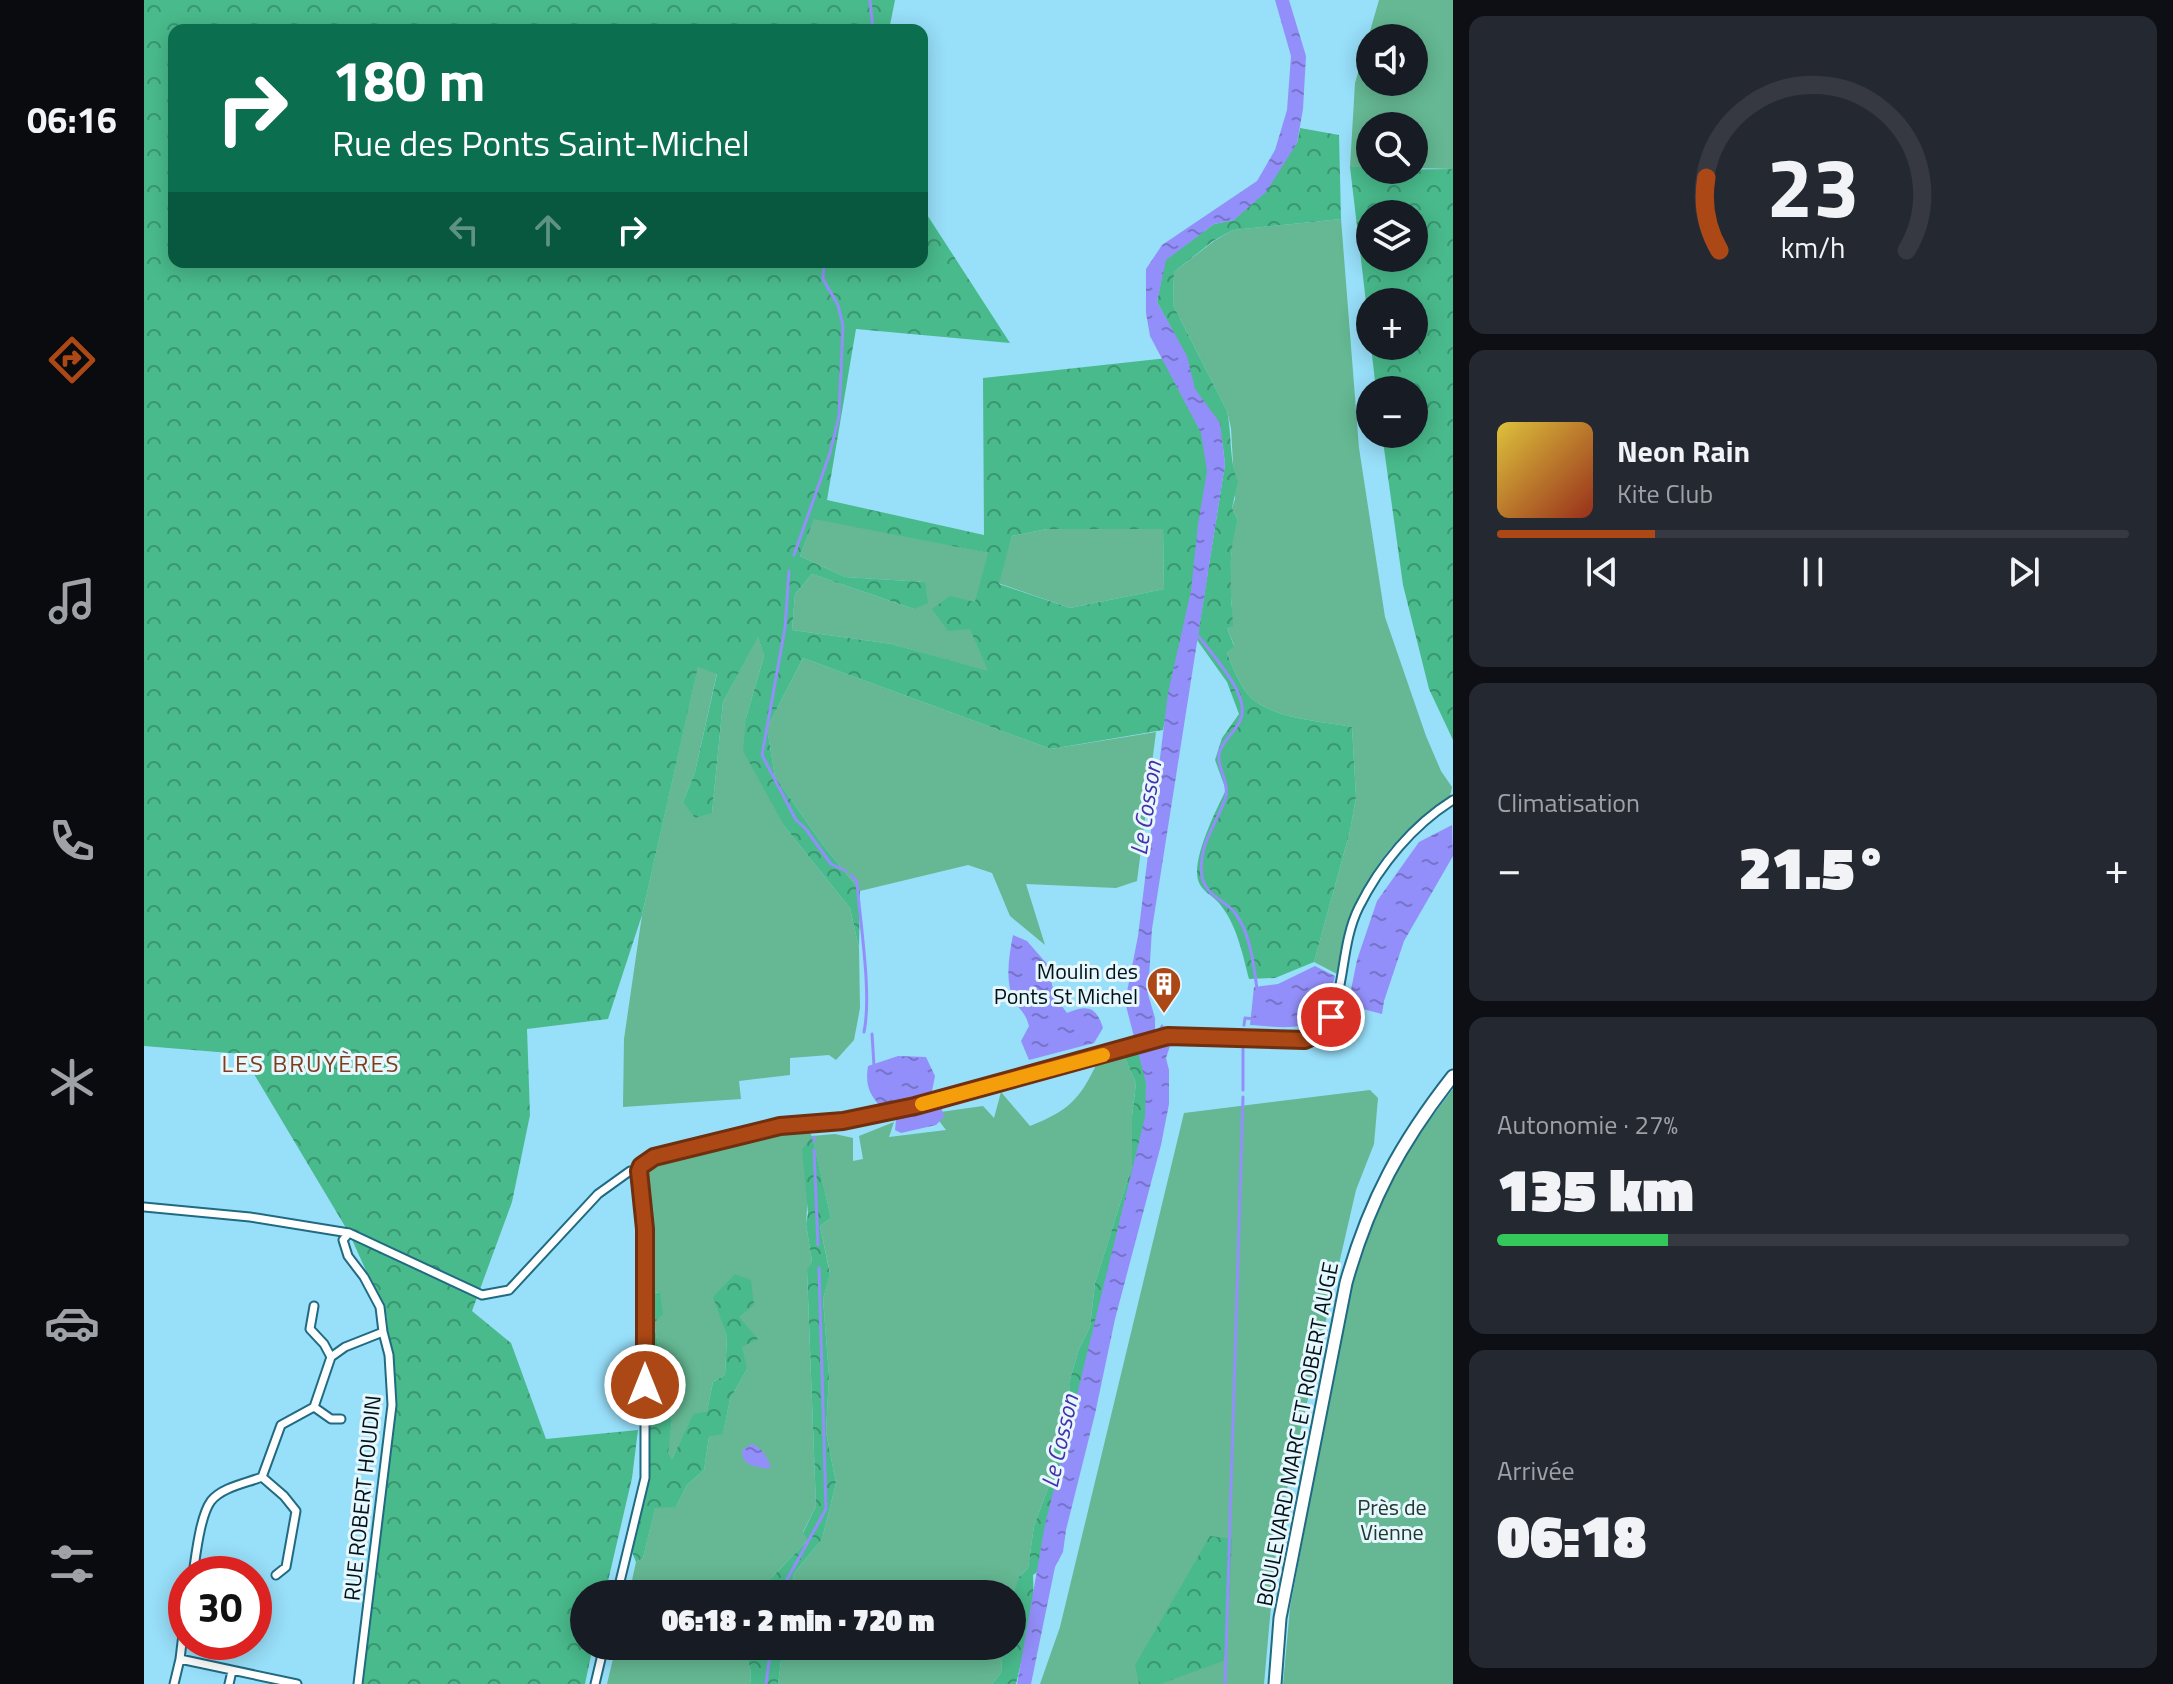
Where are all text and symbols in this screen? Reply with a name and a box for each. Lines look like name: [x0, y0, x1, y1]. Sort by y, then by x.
map controls: [1356, 24, 1428, 448]
button: sound: [1356, 24, 1428, 96]
text: 180 m: [332, 38, 485, 123]
icon: right: [200, 56, 304, 160]
text: 06:16: [27, 92, 117, 147]
button: search: [1356, 112, 1428, 184]
text: Rue des Ponts Saint-Michel: [332, 115, 750, 170]
text: 23: [1766, 122, 1860, 248]
button: layers: [1356, 200, 1428, 272]
icon: left: [442, 208, 486, 252]
icon: ahead: [526, 208, 570, 252]
icon: right: [610, 208, 654, 252]
text: km/h: [1781, 226, 1845, 269]
button: +: [1356, 288, 1428, 360]
icon: directions: [44, 332, 100, 388]
button: −: [1356, 376, 1428, 448]
text: Neon Rain: [1617, 428, 1750, 474]
text: Kite Club: [1617, 474, 1713, 513]
icon: previous: [1580, 550, 1624, 594]
icon: pause: [1791, 550, 1835, 594]
icon: next: [2002, 550, 2046, 594]
icon: music: [44, 573, 100, 629]
water label: Le Cosson: [1120, 757, 1170, 858]
text: Climatisation: [1497, 783, 1640, 822]
icon: phone: [44, 813, 100, 869]
text: 21.5°: [1739, 821, 1887, 912]
text: −: [1497, 834, 1522, 901]
text: +: [2104, 834, 2129, 901]
place label: Moulin des Ponts St Michel: [994, 954, 1138, 1013]
building icon: Moulin des Ponts St Michel: [1145, 965, 1183, 1015]
pin: [1297, 983, 1365, 1051]
icon: arrive: [1309, 995, 1353, 1039]
district label: LES BRUYÈRES: [221, 1045, 401, 1081]
icon: climate: [44, 1054, 100, 1110]
text: Autonomie · 27%: [1497, 1105, 1678, 1144]
text: 135 km: [1497, 1143, 1694, 1234]
street label: BOULEVARD MARC ET ROBERT AUGE: [1247, 1259, 1347, 1609]
icon: car: [44, 1295, 100, 1351]
position arrow: [603, 1343, 687, 1427]
water label: Le Cosson: [1031, 1390, 1087, 1491]
street label: RUE ROBERT HOUDIN: [334, 1394, 390, 1602]
text: Arrivée: [1497, 1451, 1575, 1490]
text: 06:18: [1497, 1489, 1646, 1580]
park label: Près de Vienne: [1357, 1490, 1427, 1549]
icon: filters: [44, 1536, 100, 1592]
speed limit sign: 30: [168, 1556, 272, 1660]
text: 06:18 · 2 min · 720 m: [662, 1597, 934, 1643]

